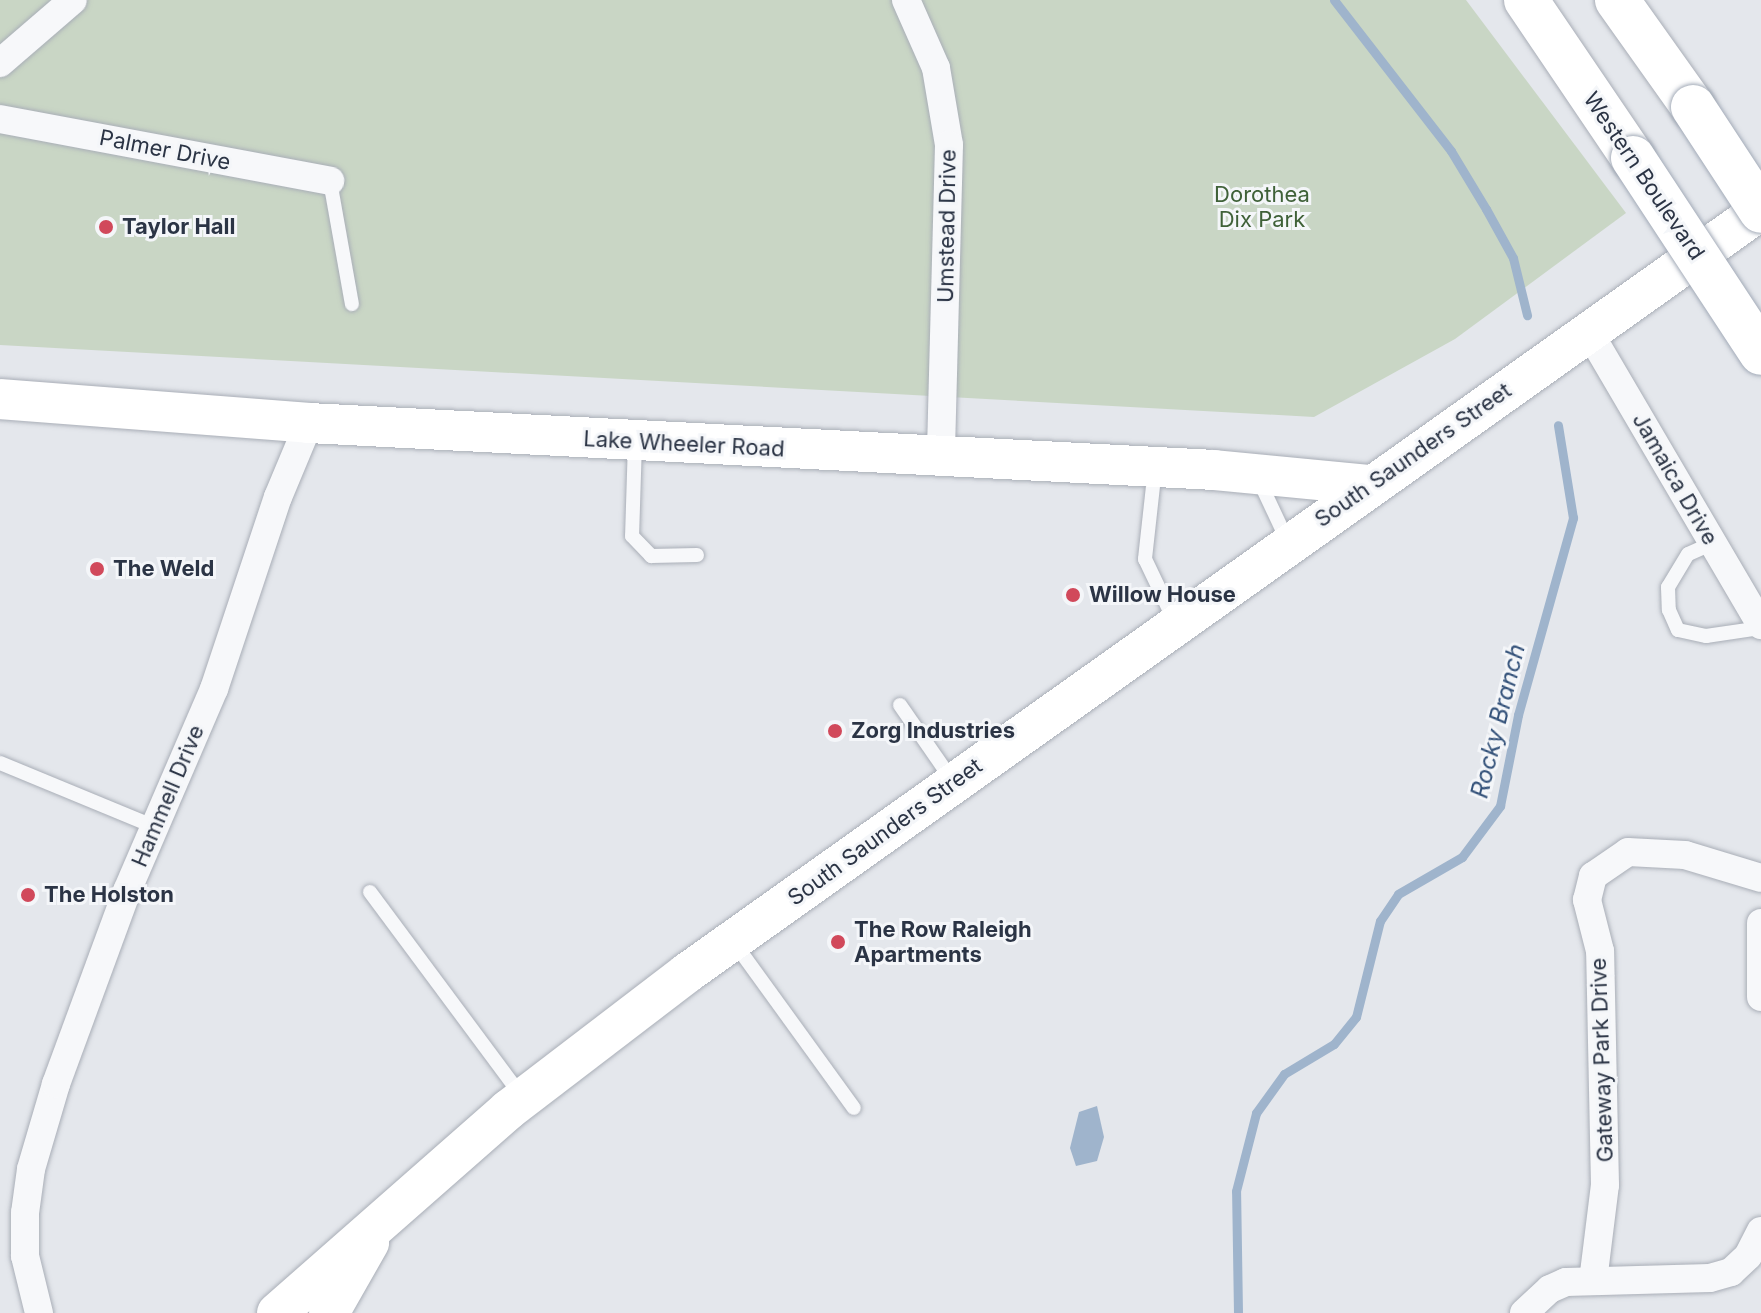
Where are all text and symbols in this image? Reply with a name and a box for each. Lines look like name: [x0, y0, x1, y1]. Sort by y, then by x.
street label: Western Boulevard: [1578, 87, 1710, 265]
street label: Palmer Drive: [97, 124, 233, 176]
street label: Umstead Drive: [932, 149, 962, 303]
park label: Dorothea Dix Park: [1214, 181, 1310, 232]
place label: Taylor Hall: [122, 214, 236, 240]
marker: Taylor Hall: [97, 218, 115, 236]
street label: South Saunders Street: [1310, 377, 1516, 533]
street label: Jamaica Drive: [1627, 408, 1723, 550]
street label: Lake Wheeler Road: [583, 426, 785, 462]
place label: The Weld: [113, 556, 214, 582]
marker: The Weld: [88, 560, 106, 578]
place label: Willow House: [1089, 582, 1236, 608]
marker: Willow House: [1064, 586, 1082, 604]
water label: Rocky Branch: [1465, 641, 1531, 801]
place label: Zorg Industries: [851, 718, 1015, 744]
street label: Hammell Drive: [126, 721, 210, 871]
marker: Zorg Industries: [826, 722, 844, 740]
street label: South Saunders Street: [783, 753, 987, 911]
place label: The Holston: [44, 882, 174, 908]
marker: The Holston: [19, 886, 37, 904]
place label: The Row Raleigh Apartments: [854, 916, 1032, 968]
marker: The Row Raleigh Apartments: [829, 933, 847, 951]
street label: Gateway Park Drive: [1585, 957, 1619, 1163]

